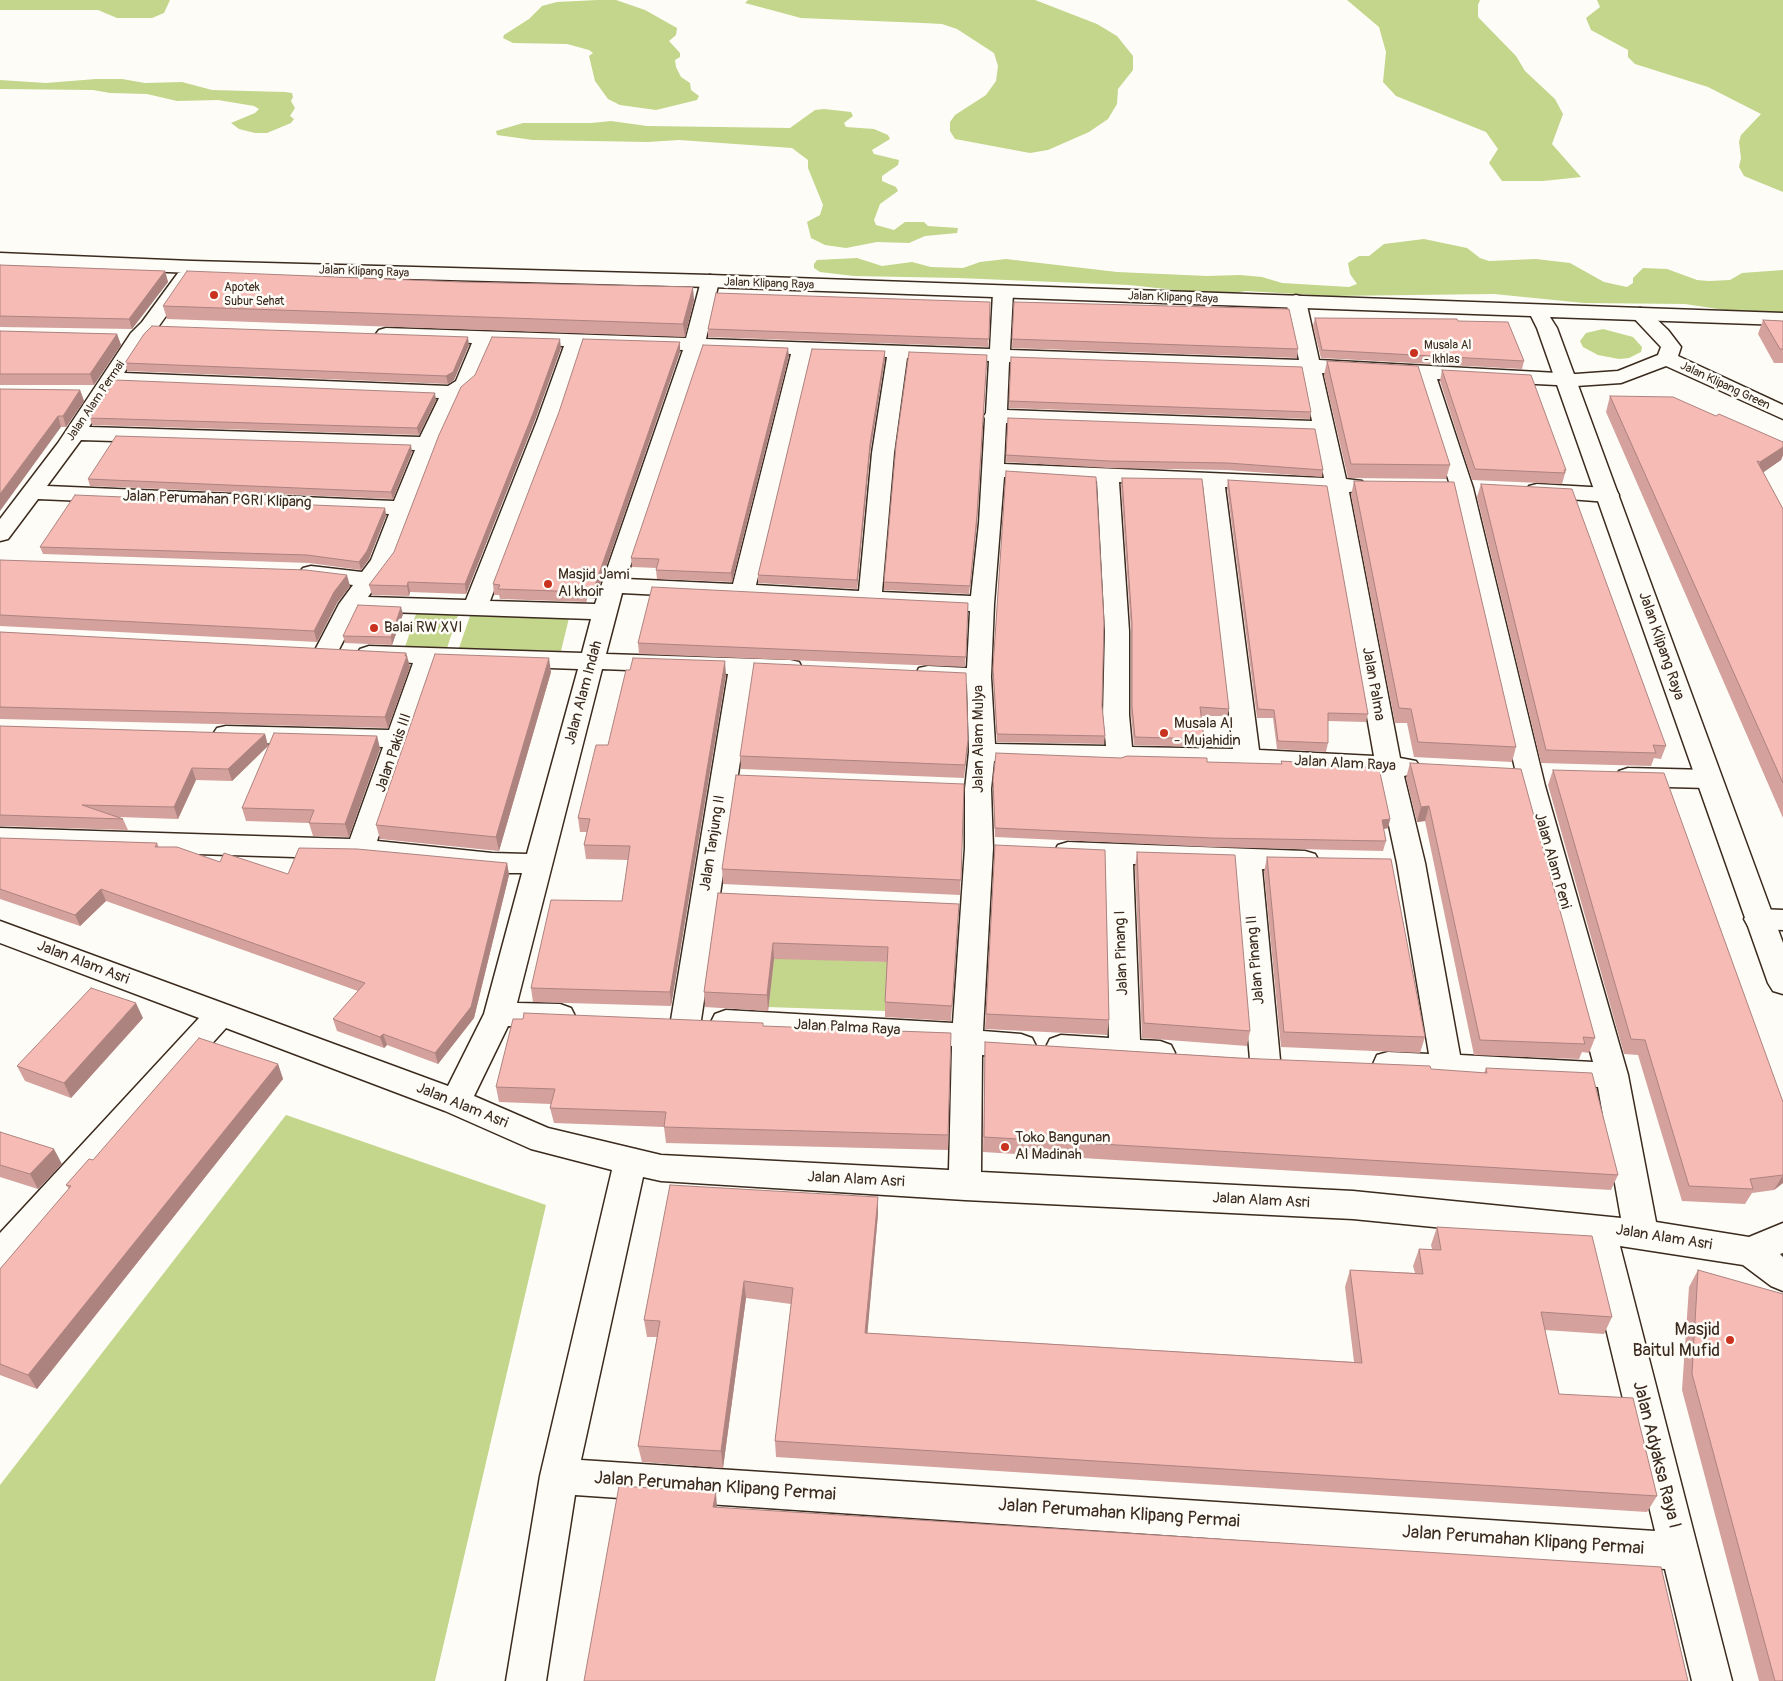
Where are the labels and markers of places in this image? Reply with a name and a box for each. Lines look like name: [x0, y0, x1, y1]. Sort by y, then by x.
place label: Apotek Subur Sehat: [224, 281, 284, 309]
marker: Apotek Subur Sehat: [208, 289, 220, 301]
place label: Musala Al - Ikhlas: [1424, 339, 1471, 367]
marker: Musala Al - Ikhlas: [1408, 347, 1420, 359]
place label: Masjid Jami Al khoir: [558, 566, 629, 601]
marker: Masjid Jami Al khoir: [542, 578, 554, 590]
place label: Balai RW XVI: [384, 619, 462, 637]
marker: Balai RW XVI: [368, 622, 380, 634]
place label: Musala Al - Mujahidin: [1174, 715, 1241, 750]
marker: Musala Al - Mujahidin: [1158, 727, 1170, 739]
place label: Toko Bangunan Al Madinah: [1015, 1129, 1110, 1164]
marker: Toko Bangunan Al Madinah: [999, 1141, 1011, 1153]
place label: Masjid Baitul Mufid: [1632, 1319, 1720, 1362]
marker: Masjid Baitul Mufid: [1724, 1334, 1736, 1346]

